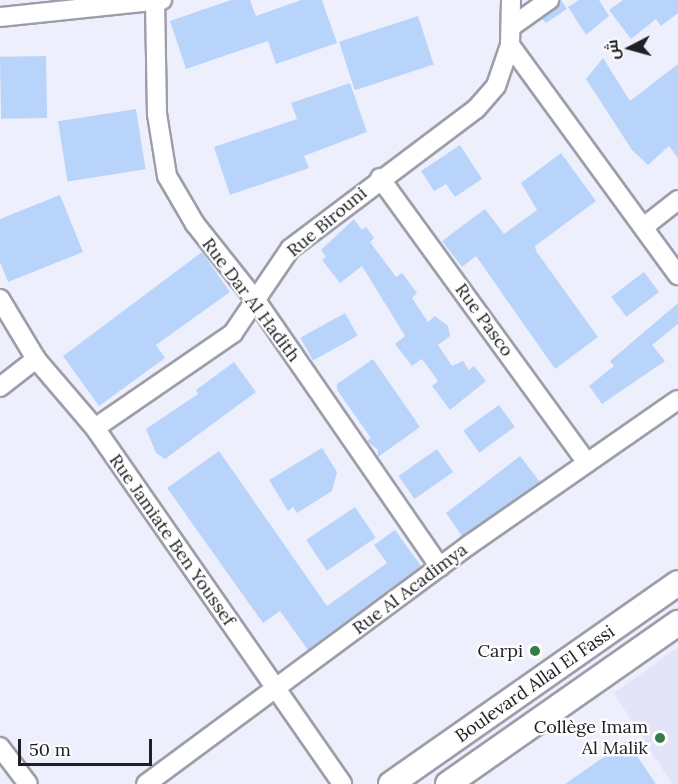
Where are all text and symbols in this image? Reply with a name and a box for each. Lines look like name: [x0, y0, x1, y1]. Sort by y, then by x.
north arrow: [600, 18, 660, 78]
text: ش: [601, 39, 623, 61]
street label: Rue Birouni: [283, 182, 371, 262]
street label: Rue Dar Al Hadith: [197, 234, 305, 366]
street label: Rue Pasco: [450, 279, 518, 361]
street label: Rue Jamiate Ben Youssef: [104, 450, 240, 630]
street label: Rue Al Acadimya: [348, 539, 472, 639]
street label: Boulevard Allal El Fassi: [451, 621, 619, 747]
place label: Carpi: [478, 640, 523, 662]
marker: Carpi: [528, 644, 542, 658]
place label: Collège Imam Al Malik: [534, 717, 648, 760]
scale bar: [21, 727, 154, 765]
marker: Collège Imam Al Malik: [653, 731, 667, 745]
text: 50 m: [29, 738, 71, 761]

